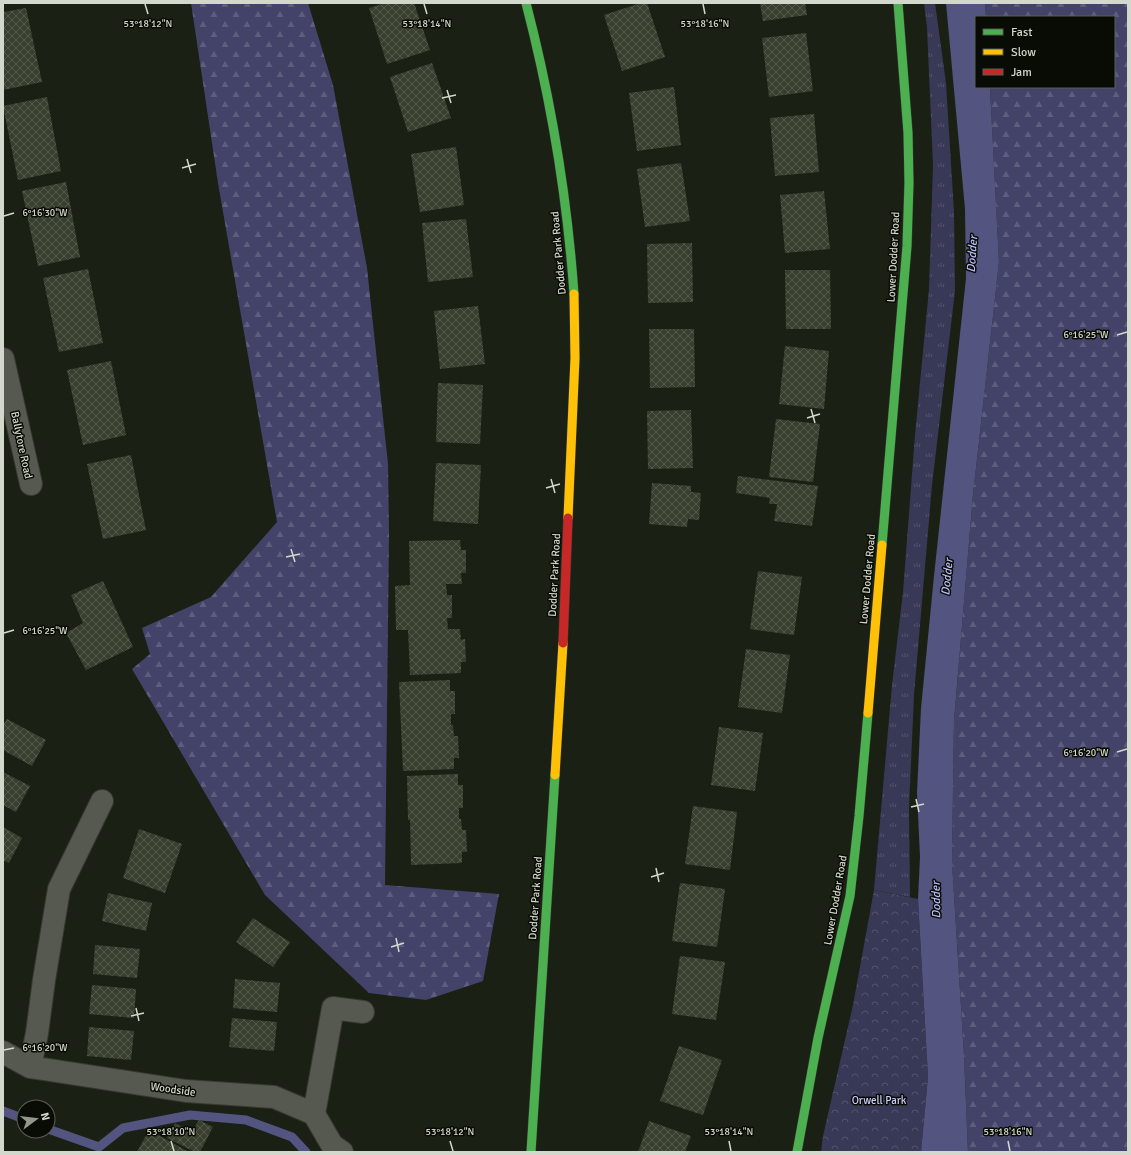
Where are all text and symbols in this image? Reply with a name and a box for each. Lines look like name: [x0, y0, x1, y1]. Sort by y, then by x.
legend: [975, 16, 1115, 88]
text: 53°18'12"N: [124, 18, 172, 30]
text: 53°18'14"N: [403, 18, 451, 30]
text: 53°18'16"N: [681, 18, 729, 30]
text: Fast: [1011, 25, 1032, 40]
text: Slow: [1011, 45, 1036, 60]
text: Jam: [1011, 65, 1032, 80]
text: 6°16'30"W: [22, 207, 68, 219]
street label: Dodder Park Road: [548, 211, 569, 295]
street label: Lower Dodder Road: [885, 211, 902, 303]
water label: Dodder: [964, 233, 981, 273]
text: 6°16'25"W: [1063, 329, 1109, 341]
street label: Ballytore Road: [8, 410, 35, 480]
street label: Dodder Park Road: [546, 533, 563, 617]
street label: Lower Dodder Road: [857, 533, 878, 625]
water label: Dodder: [938, 556, 957, 596]
text: 6°16'25"W: [22, 625, 68, 637]
text: 6°16'20"W: [1063, 747, 1109, 759]
street label: Lower Dodder Road: [821, 854, 850, 946]
street label: Dodder Park Road: [526, 856, 545, 940]
water label: Dodder: [929, 880, 944, 919]
text: 6°16'20"W: [22, 1042, 68, 1054]
street label: Woodside: [150, 1080, 196, 1099]
park label: Orwell Park: [852, 1094, 907, 1107]
north arrow: [16, 1099, 56, 1139]
text: N: [38, 1111, 52, 1122]
text: 53°18'10"N: [147, 1126, 195, 1138]
text: 53°18'12"N: [426, 1126, 474, 1138]
text: 53°18'14"N: [705, 1126, 753, 1138]
text: 53°18'16"N: [984, 1126, 1032, 1138]

